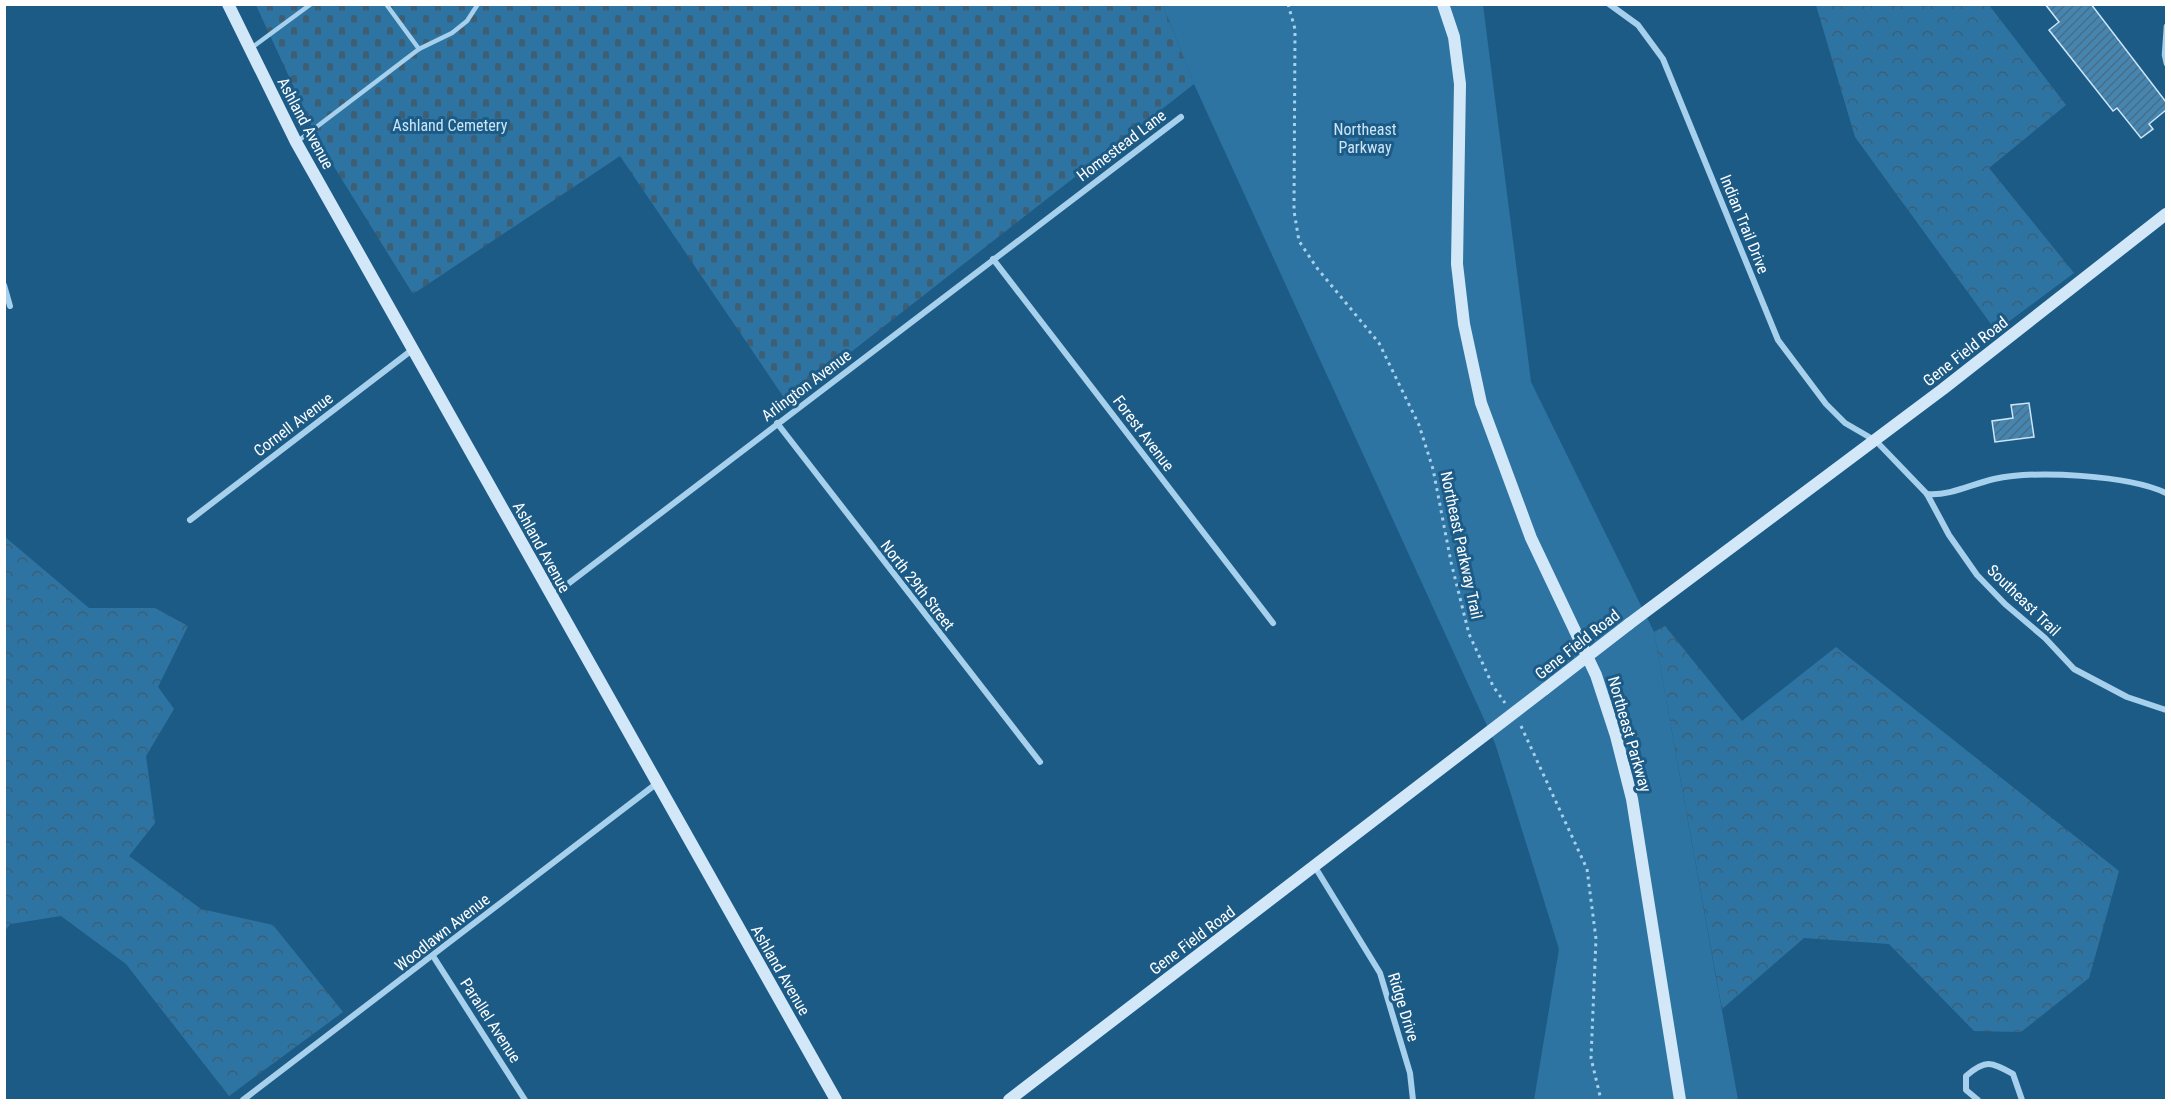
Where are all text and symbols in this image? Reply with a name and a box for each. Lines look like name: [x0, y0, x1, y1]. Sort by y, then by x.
street label: Ashland Avenue: [273, 74, 338, 172]
street label: Homestead Lane: [1073, 106, 1170, 185]
park label: Ashland Cemetery: [393, 116, 508, 135]
park label: Northeast Parkway: [1334, 120, 1397, 157]
street label: Indian Trail Drive: [1716, 172, 1773, 276]
street label: Gene Field Road: [1919, 312, 2011, 390]
street label: Arlington Avenue: [758, 346, 855, 425]
street label: Cornell Avenue: [250, 388, 337, 460]
street label: Forest Avenue: [1109, 392, 1178, 475]
street label: Northeast Parkway Trail: [1437, 470, 1486, 621]
street label: Ashland Avenue: [509, 498, 574, 596]
street label: North 29th Street: [877, 537, 959, 634]
street label: Southeast Trail: [1983, 561, 2064, 640]
street label: Gene Field Road: [1531, 605, 1623, 683]
street label: Northeast Parkway: [1604, 674, 1655, 795]
street label: Woodlawn Avenue: [391, 889, 494, 975]
street label: Gene Field Road: [1146, 902, 1239, 979]
street label: Ashland Avenue: [747, 922, 814, 1019]
street label: Ridge Drive: [1384, 970, 1423, 1044]
street label: Parallel Avenue: [456, 974, 525, 1066]

